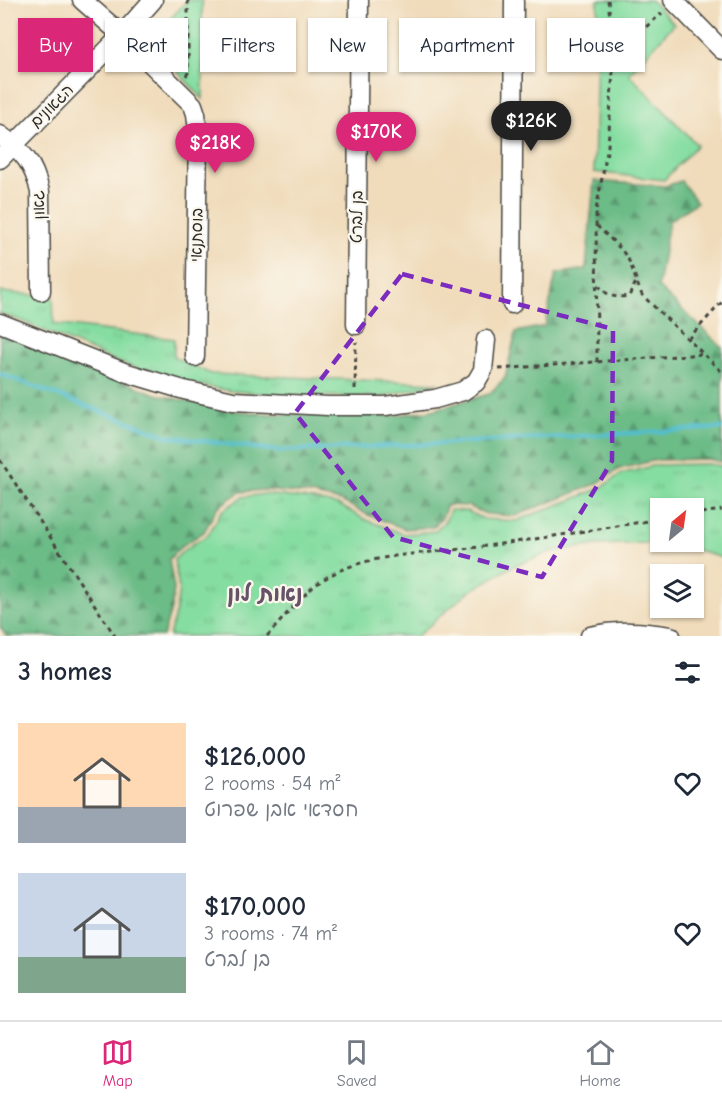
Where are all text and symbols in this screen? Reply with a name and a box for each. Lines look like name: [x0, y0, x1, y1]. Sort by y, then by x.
chip: Buy: [18, 18, 93, 72]
chip: Rent: [105, 18, 188, 72]
chip: Filters: [200, 18, 296, 72]
chip: New: [308, 18, 387, 72]
chip: Apartment: [399, 18, 535, 72]
chip: House: [547, 18, 645, 72]
street label: הגאונים: [27, 81, 77, 131]
pin: $126K: [489, 101, 573, 152]
text: $126K: [505, 109, 557, 132]
pin: $170K: [334, 112, 418, 163]
text: $170K: [350, 120, 402, 143]
pin: $218K: [173, 123, 257, 174]
text: $218K: [189, 131, 241, 154]
street label: גאון: [29, 190, 50, 220]
street label: בן לברט: [348, 190, 366, 244]
street label: בוסתנאי: [188, 208, 206, 262]
north arrow: [650, 498, 704, 552]
map controls: [650, 498, 704, 618]
button: layers: [650, 564, 704, 618]
district label: נאות לון: [227, 581, 303, 607]
icon: filters: [671, 656, 704, 689]
text: 3 homes: [18, 657, 112, 687]
text: $126,000: [204, 742, 306, 772]
icon: home: [66, 747, 138, 819]
icon: heart: [671, 767, 704, 800]
text: 2 rooms · 54 m²: [204, 772, 340, 795]
text: חסדאי אבן שפרוט: [204, 798, 359, 821]
text: $170,000: [204, 892, 306, 922]
icon: home: [66, 897, 138, 969]
icon: heart: [671, 917, 704, 950]
text: 3 rooms · 74 m²: [204, 922, 337, 945]
text: בן לברט: [204, 948, 270, 971]
tab: Map: [101, 1036, 134, 1090]
tab: Saved: [337, 1036, 377, 1090]
tab: Home: [579, 1036, 621, 1090]

